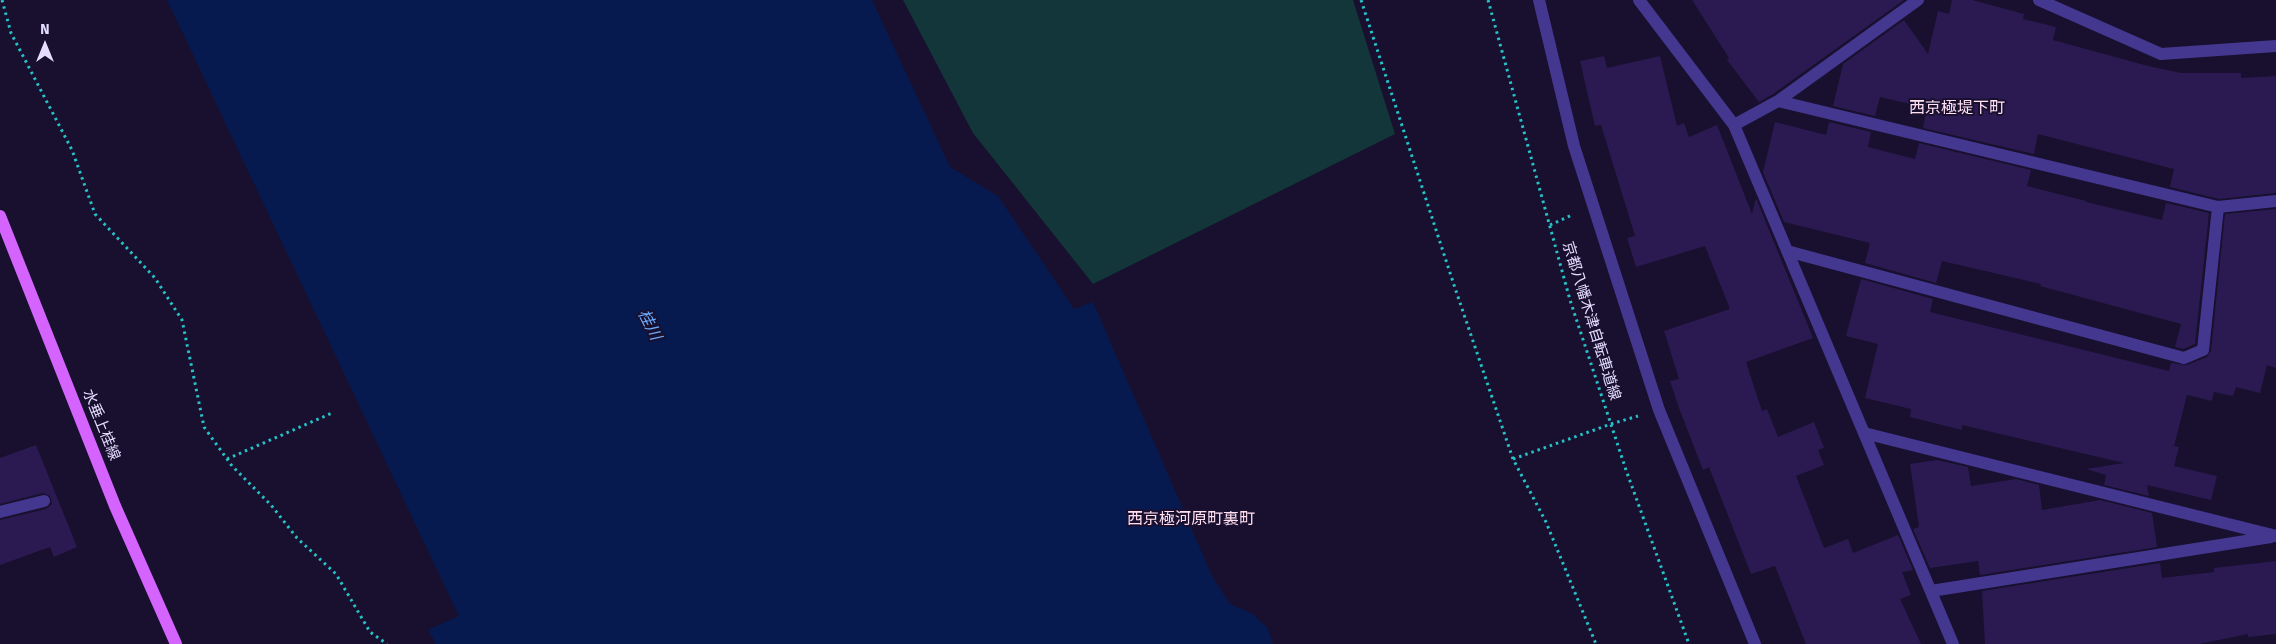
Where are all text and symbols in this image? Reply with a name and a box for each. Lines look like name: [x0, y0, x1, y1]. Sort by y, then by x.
north arrow: [20, 20, 70, 70]
text: N: [40, 21, 50, 38]
district label: 西京極堤下町: [1909, 99, 2005, 119]
street label: 京都八幡木津自転車道線: [1558, 239, 1624, 403]
water label: 桂川: [633, 306, 665, 344]
street label: 水垂上桂線: [79, 387, 123, 463]
district label: 西京極河原町裏町: [1127, 510, 1255, 530]

